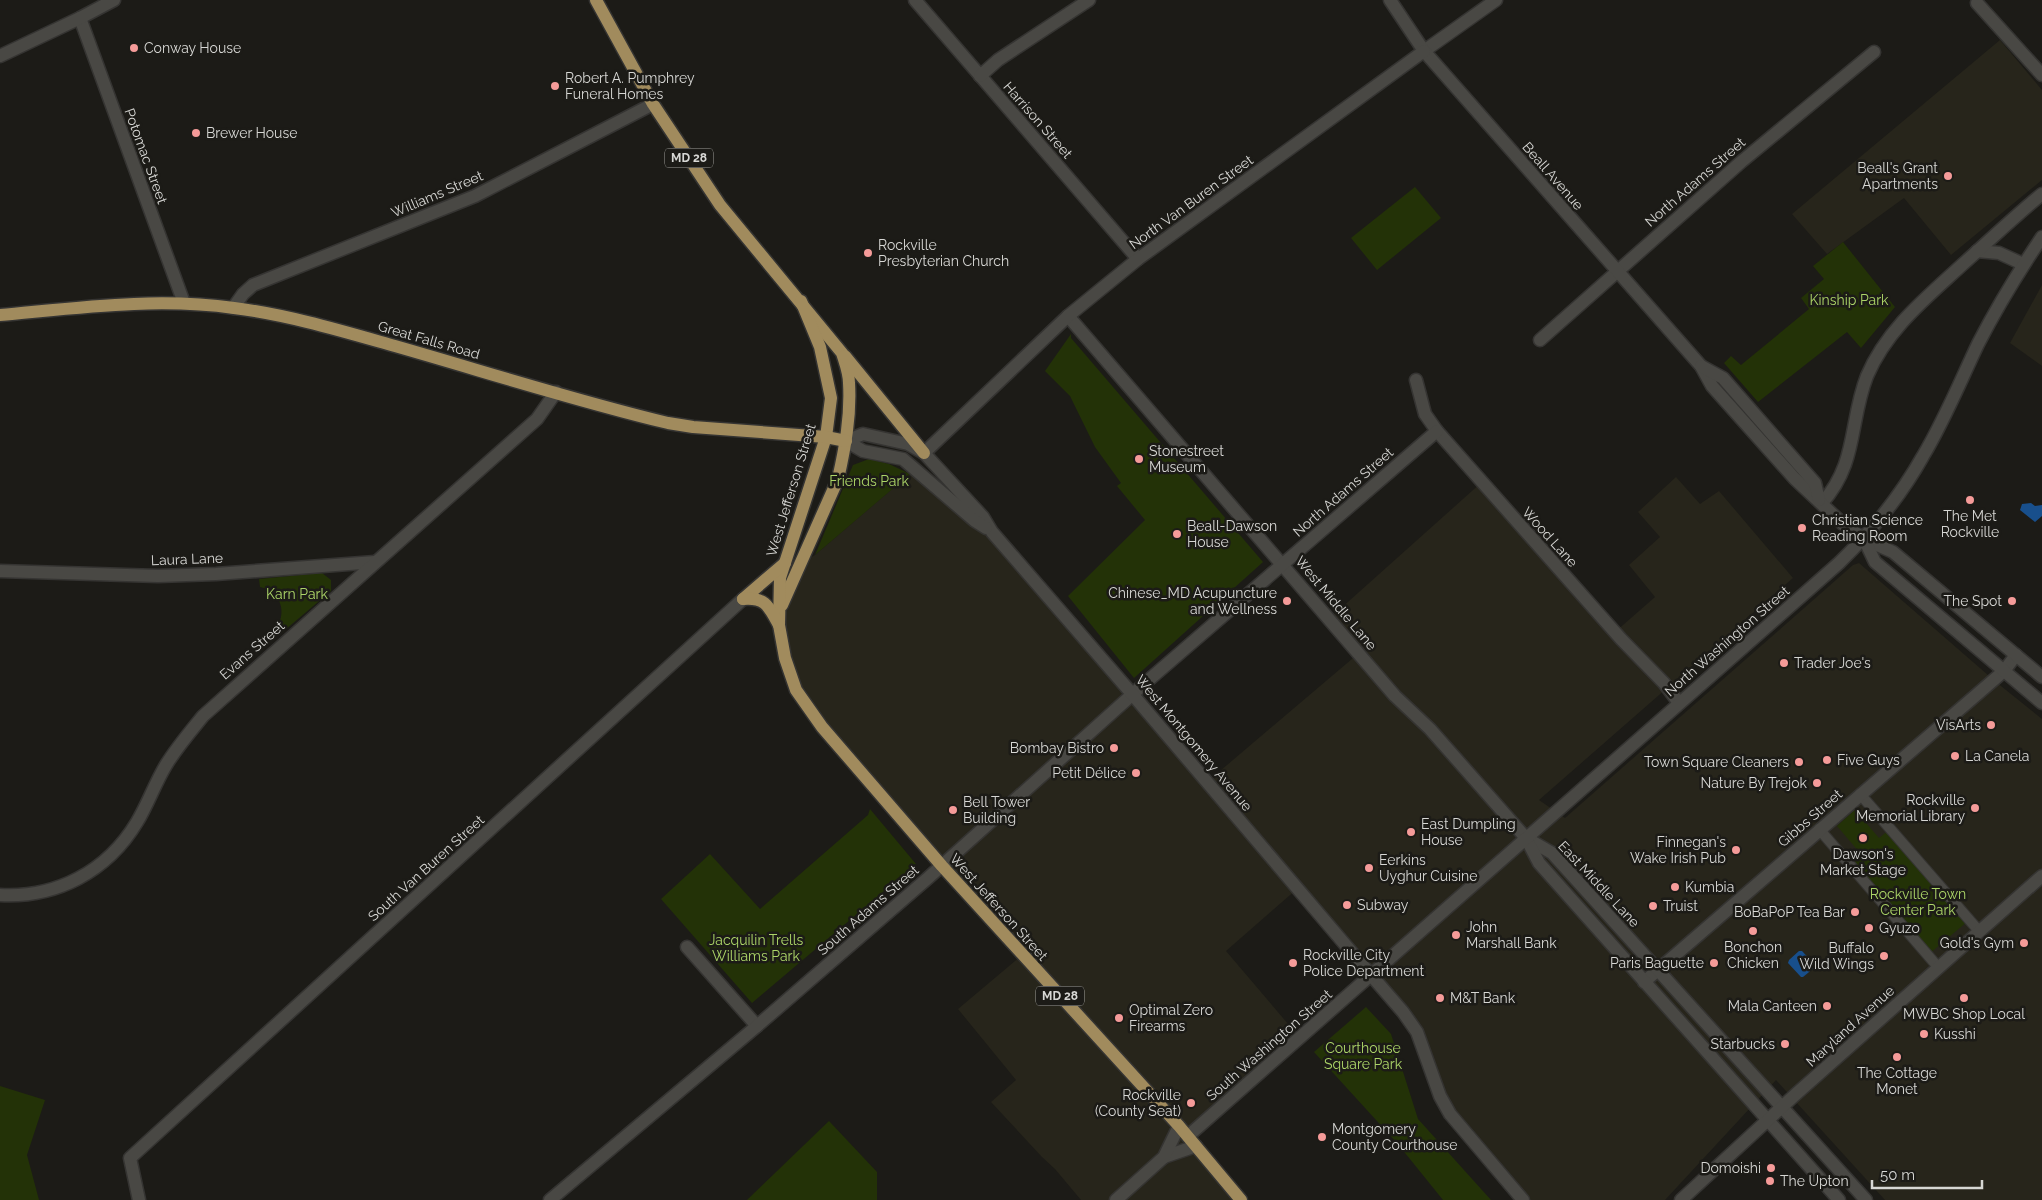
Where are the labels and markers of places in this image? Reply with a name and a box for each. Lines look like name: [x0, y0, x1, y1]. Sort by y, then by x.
place label: Conway House: [144, 40, 241, 56]
marker: Conway House: [128, 42, 140, 54]
place label: Robert A. Pumphrey Funeral Homes: [565, 70, 695, 102]
marker: Robert A. Pumphrey Funeral Homes: [549, 80, 561, 92]
place label: Brewer House: [206, 125, 297, 141]
marker: Brewer House: [190, 127, 202, 139]
place label: Beall's Grant Apartments: [1857, 160, 1938, 192]
marker: Beall's Grant Apartments: [1942, 170, 1954, 182]
place label: Rockville Presbyterian Church: [878, 237, 1009, 269]
marker: Rockville Presbyterian Church: [862, 247, 874, 259]
place label: Stonestreet Museum: [1149, 443, 1224, 475]
marker: Stonestreet Museum: [1133, 453, 1145, 465]
marker: The Met Rockville: [1964, 494, 1976, 506]
place label: The Met Rockville: [1941, 508, 1999, 540]
place label: Christian Science Reading Room: [1812, 512, 1923, 544]
place label: Beall-Dawson House: [1187, 518, 1277, 550]
marker: Christian Science Reading Room: [1796, 522, 1808, 534]
marker: Beall-Dawson House: [1171, 528, 1183, 540]
place label: Chinese_MD Acupuncture and Wellness: [1108, 585, 1277, 617]
place label: The Spot: [1943, 593, 2002, 609]
marker: Chinese_MD Acupuncture and Wellness: [1281, 595, 1293, 607]
marker: The Spot: [2006, 595, 2018, 607]
place label: Trader Joe's: [1794, 655, 1871, 671]
marker: Trader Joe's: [1778, 657, 1790, 669]
place label: VisArts: [1936, 717, 1981, 733]
marker: VisArts: [1985, 719, 1997, 731]
place label: Bombay Bistro: [1010, 740, 1104, 756]
marker: Bombay Bistro: [1108, 742, 1120, 754]
place label: La Canela: [1965, 748, 2029, 764]
marker: La Canela: [1949, 750, 1961, 762]
place label: Five Guys: [1837, 752, 1900, 768]
place label: Town Square Cleaners: [1644, 754, 1789, 770]
marker: Five Guys: [1821, 754, 1833, 766]
marker: Town Square Cleaners: [1793, 756, 1805, 768]
place label: Petit Délice: [1052, 765, 1126, 781]
marker: Petit Délice: [1130, 767, 1142, 779]
place label: Nature By Trejok: [1701, 775, 1808, 791]
marker: Nature By Trejok: [1811, 777, 1823, 789]
place label: Rockville Memorial Library: [1856, 792, 1965, 824]
place label: Bell Tower Building: [963, 794, 1030, 826]
marker: Rockville Memorial Library: [1969, 802, 1981, 814]
marker: Bell Tower Building: [947, 804, 959, 816]
place label: East Dumpling House: [1421, 816, 1516, 848]
marker: East Dumpling House: [1405, 826, 1417, 838]
marker: Dawson's Market Stage: [1857, 832, 1869, 844]
place label: Finnegan's Wake Irish Pub: [1630, 834, 1726, 866]
marker: Finnegan's Wake Irish Pub: [1730, 844, 1742, 856]
place label: Dawson's Market Stage: [1820, 846, 1906, 878]
place label: Eerkins Uyghur Cuisine: [1379, 852, 1477, 884]
marker: Eerkins Uyghur Cuisine: [1363, 862, 1375, 874]
place label: Kumbia: [1685, 879, 1734, 895]
marker: Kumbia: [1669, 881, 1681, 893]
place label: Subway: [1357, 897, 1409, 913]
place label: Truist: [1663, 898, 1698, 914]
marker: Subway: [1341, 899, 1353, 911]
marker: Truist: [1647, 900, 1659, 912]
place label: BoBaPoP Tea Bar: [1734, 904, 1845, 920]
marker: BoBaPoP Tea Bar: [1849, 906, 1861, 918]
place label: John Marshall Bank: [1466, 919, 1557, 951]
place label: Gyuzo: [1879, 920, 1920, 936]
marker: Gyuzo: [1863, 922, 1875, 934]
marker: Bonchon Chicken: [1747, 925, 1759, 937]
marker: John Marshall Bank: [1450, 929, 1462, 941]
place label: Gold's Gym: [1940, 935, 2014, 951]
marker: Gold's Gym: [2018, 937, 2030, 949]
place label: Bonchon Chicken: [1724, 939, 1782, 971]
place label: Buffalo Wild Wings: [1799, 940, 1874, 972]
place label: Rockville City Police Department: [1303, 947, 1424, 979]
marker: Buffalo Wild Wings: [1878, 950, 1890, 962]
place label: Paris Baguette: [1610, 955, 1704, 971]
marker: Rockville City Police Department: [1287, 957, 1299, 969]
marker: Paris Baguette: [1708, 957, 1720, 969]
place label: M&T Bank: [1450, 990, 1516, 1006]
marker: M&T Bank: [1434, 992, 1446, 1004]
marker: MWBC Shop Local: [1958, 992, 1970, 1004]
place label: Mala Canteen: [1728, 998, 1817, 1014]
marker: Mala Canteen: [1821, 1000, 1833, 1012]
place label: Optimal Zero Firearms: [1129, 1002, 1213, 1034]
place label: MWBC Shop Local: [1903, 1006, 2025, 1022]
marker: Optimal Zero Firearms: [1113, 1012, 1125, 1024]
place label: Kusshi: [1934, 1026, 1976, 1042]
marker: Kusshi: [1918, 1028, 1930, 1040]
place label: Starbucks: [1711, 1036, 1775, 1052]
marker: Starbucks: [1779, 1038, 1791, 1050]
marker: The Cottage Monet: [1891, 1051, 1903, 1063]
place label: The Cottage Monet: [1857, 1065, 1937, 1097]
place label: Rockville (County Seat): [1095, 1087, 1181, 1119]
marker: Rockville (County Seat): [1185, 1097, 1197, 1109]
place label: Montgomery County Courthouse: [1332, 1121, 1457, 1153]
marker: Montgomery County Courthouse: [1316, 1131, 1328, 1143]
place label: Domoishi: [1700, 1160, 1761, 1176]
marker: Domoishi: [1765, 1162, 1777, 1174]
place label: The Upton: [1780, 1173, 1849, 1189]
marker: The Upton: [1764, 1175, 1776, 1187]

